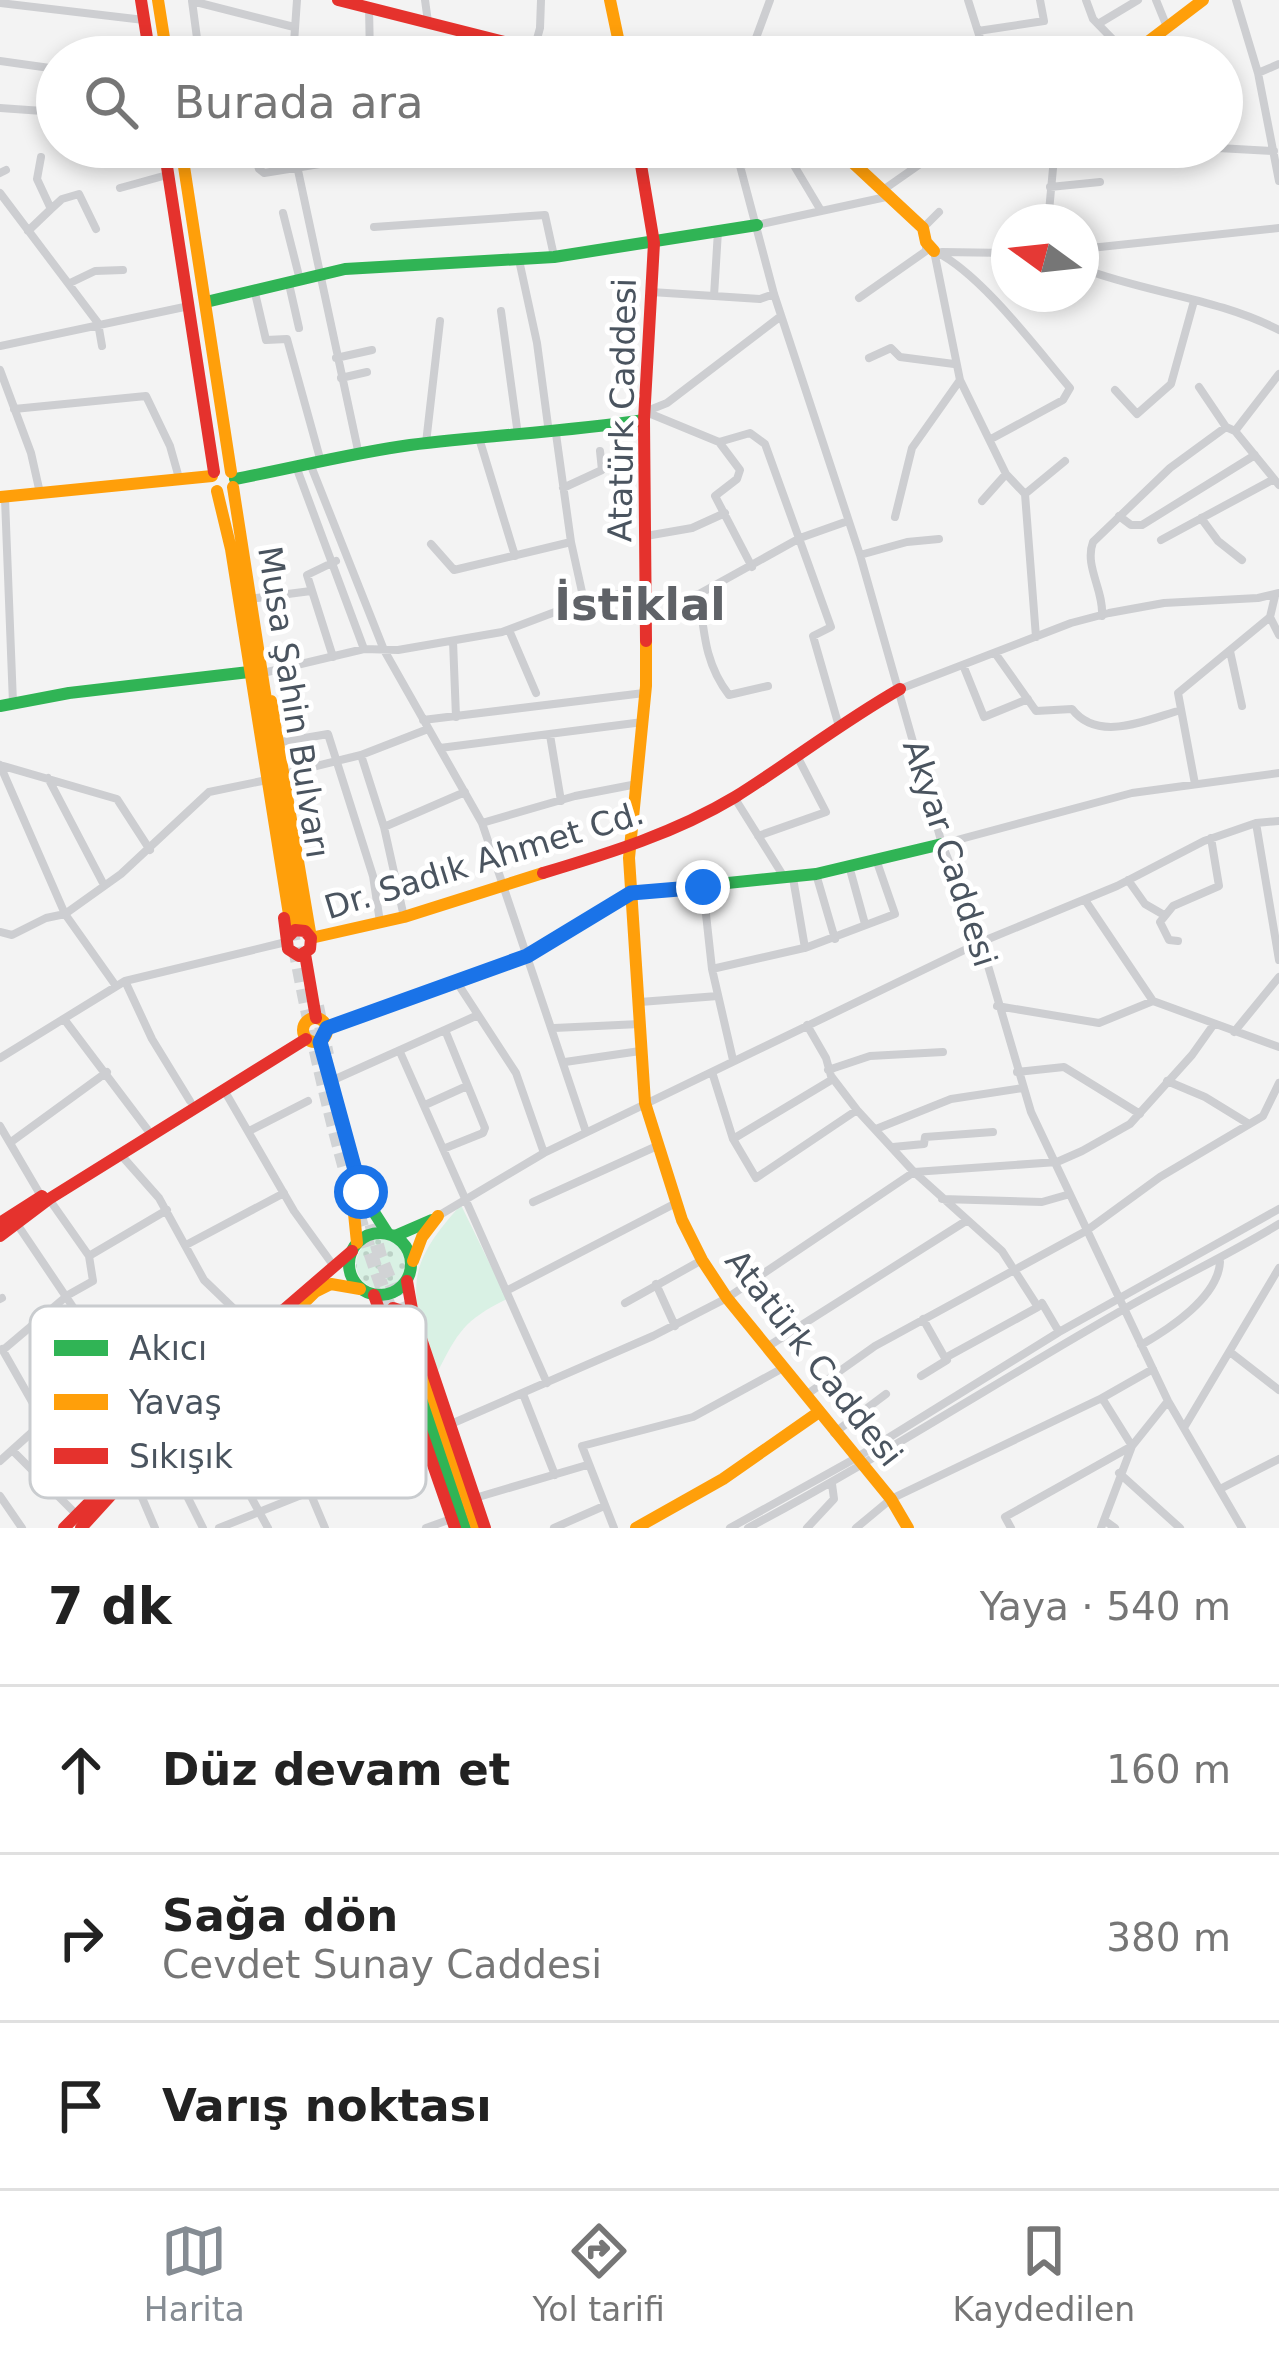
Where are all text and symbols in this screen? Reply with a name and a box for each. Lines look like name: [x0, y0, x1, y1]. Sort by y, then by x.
search box: [36, 36, 1243, 168]
icon: search: [78, 69, 144, 135]
text: Burada ara: [174, 76, 424, 129]
north arrow: [991, 204, 1099, 312]
street label: Atatürk Caddesi: [600, 278, 644, 542]
street label: Musa Şahin Bulvarı: [250, 543, 338, 861]
district label: İstiklal: [554, 578, 726, 631]
street label: Akyar Caddesi: [895, 735, 1005, 971]
street label: Dr. Sadık Ahmet Cd.: [320, 793, 648, 927]
route end: [676, 860, 730, 914]
route start: [334, 1165, 388, 1219]
street label: Atatürk Caddesi: [717, 1242, 911, 1474]
legend: [30, 1306, 426, 1498]
text: Akıcı: [129, 1329, 207, 1368]
text: Yavaş: [128, 1383, 222, 1422]
text: Sıkışık: [129, 1437, 234, 1476]
text: 7 dk: [48, 1577, 172, 1636]
text: Yaya · 540 m: [980, 1584, 1231, 1629]
icon: ahead: [48, 1737, 114, 1803]
text: Düz devam et: [162, 1743, 510, 1796]
text: 160 m: [1106, 1747, 1231, 1792]
text: Sağa dön: [162, 1889, 398, 1942]
icon: right: [48, 1905, 114, 1971]
text: 380 m: [1106, 1915, 1231, 1960]
text: Cevdet Sunay Caddesi: [162, 1942, 602, 1987]
icon: arrive: [48, 2073, 114, 2139]
text: Varış noktası: [162, 2079, 492, 2132]
tab: Harita: [144, 2218, 245, 2329]
tab: Yol tarifi: [533, 2218, 665, 2329]
tab: Kaydedilen: [953, 2218, 1135, 2329]

